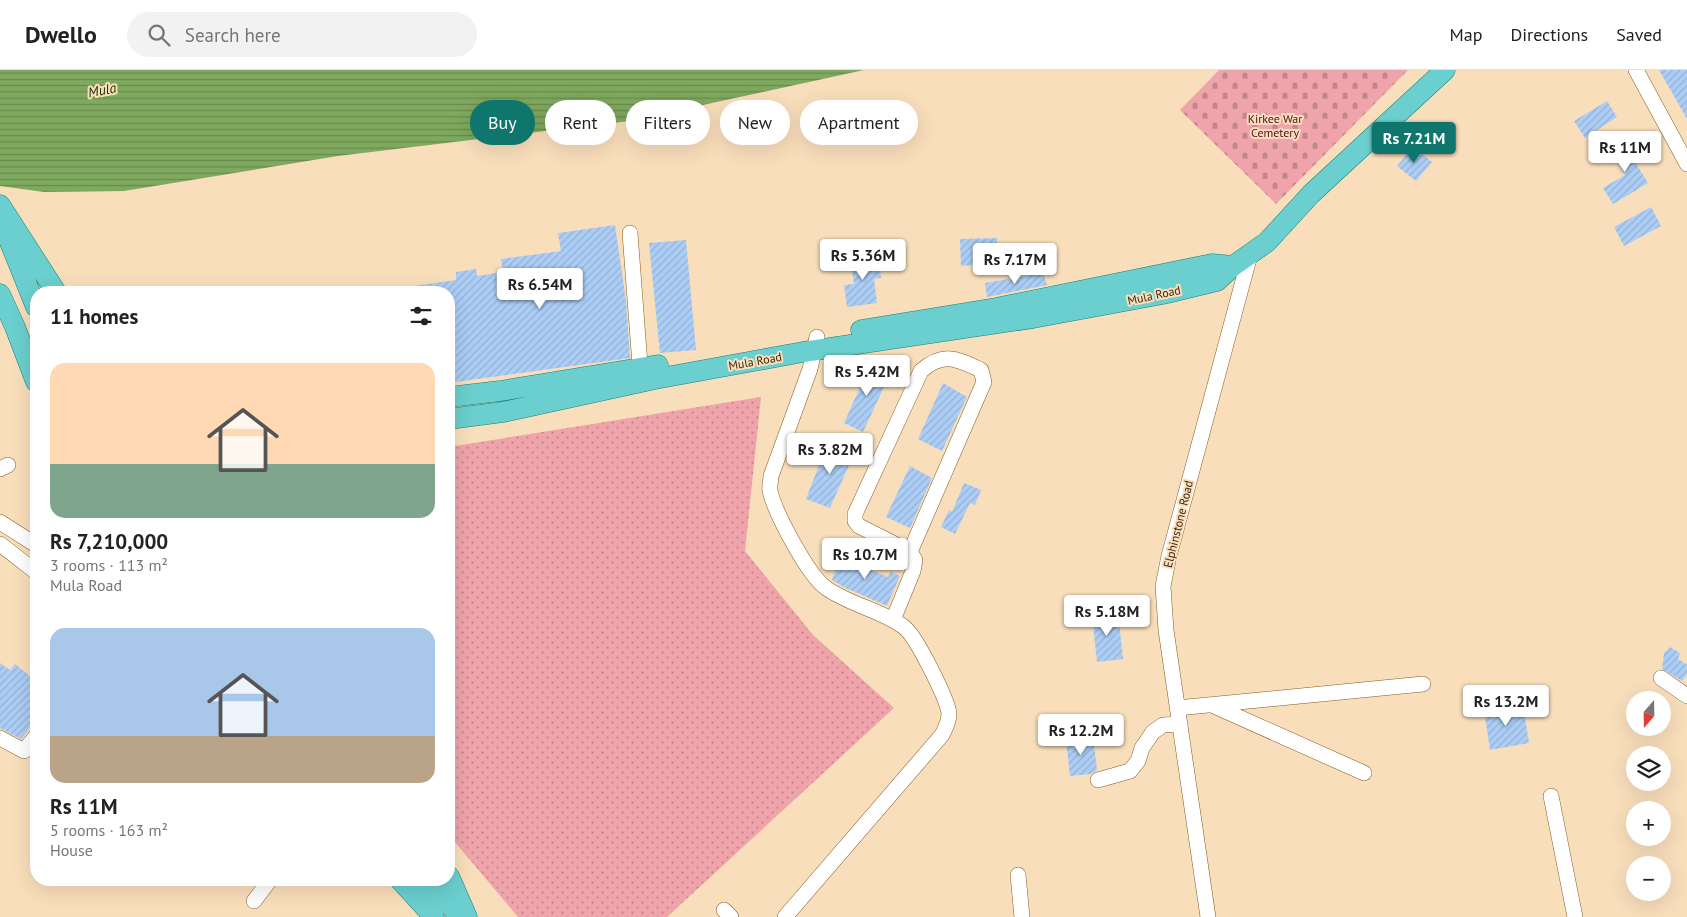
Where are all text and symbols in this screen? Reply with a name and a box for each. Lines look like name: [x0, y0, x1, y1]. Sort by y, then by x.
search box: [127, 12, 477, 57]
text: Dwello: [25, 19, 97, 50]
icon: search: [145, 21, 173, 49]
text: Search here: [185, 23, 281, 47]
text: Map: [1450, 23, 1482, 46]
text: Directions: [1510, 23, 1588, 46]
text: Saved: [1616, 23, 1662, 46]
water label: Mula: [86, 78, 118, 102]
chip: Buy: [470, 100, 535, 145]
chip: Rent: [545, 100, 616, 145]
chip: Filters: [626, 100, 710, 145]
chip: New: [720, 100, 790, 145]
chip: Apartment: [800, 100, 918, 145]
park label: Kirkee War Cemetery: [1248, 111, 1302, 140]
pin: Rs 7.21M: [1362, 122, 1466, 164]
text: Rs 7.21M: [1383, 128, 1445, 148]
pin: Rs 11M: [1584, 131, 1666, 173]
text: Rs 11M: [1599, 137, 1651, 157]
pin: Rs 5.36M: [811, 238, 915, 281]
pin: Rs 7.17M: [963, 242, 1067, 285]
text: Rs 5.36M: [831, 245, 895, 265]
text: Rs 7.17M: [984, 249, 1046, 269]
pin: Rs 6.54M: [488, 268, 592, 310]
text: Rs 6.54M: [508, 274, 572, 294]
street label: Mula Road: [1126, 282, 1182, 308]
icon: filters: [407, 302, 435, 330]
text: 11 homes: [50, 303, 138, 330]
street label: Mula Road: [727, 349, 783, 373]
pin: Rs 5.42M: [815, 354, 919, 397]
text: Rs 5.42M: [835, 361, 899, 381]
icon: home: [198, 395, 288, 485]
pin: Rs 3.82M: [778, 432, 882, 475]
text: Rs 3.82M: [798, 439, 862, 459]
street label: Elphinstone Road: [1160, 479, 1196, 569]
text: Rs 7,210,000: [50, 528, 168, 555]
pin: Rs 10.7M: [813, 538, 917, 580]
text: Rs 10.7M: [833, 544, 897, 564]
text: 3 rooms · 113 m²: [50, 555, 168, 575]
text: Mula Road: [50, 575, 122, 595]
pin: Rs 5.18M: [1055, 594, 1159, 637]
text: Rs 5.18M: [1075, 601, 1139, 621]
icon: home: [198, 660, 288, 750]
pin: Rs 13.2M: [1454, 684, 1558, 727]
text: Rs 13.2M: [1474, 691, 1538, 711]
north arrow: [1626, 691, 1671, 736]
map controls: [1626, 691, 1671, 901]
pin: Rs 12.2M: [1029, 714, 1133, 756]
text: Rs 12.2M: [1049, 720, 1113, 740]
button: layers: [1626, 746, 1671, 791]
text: Rs 11M: [50, 793, 117, 820]
button: +: [1626, 801, 1671, 846]
text: 5 rooms · 163 m²: [50, 820, 168, 840]
text: House: [50, 840, 93, 860]
button: −: [1626, 856, 1671, 901]

